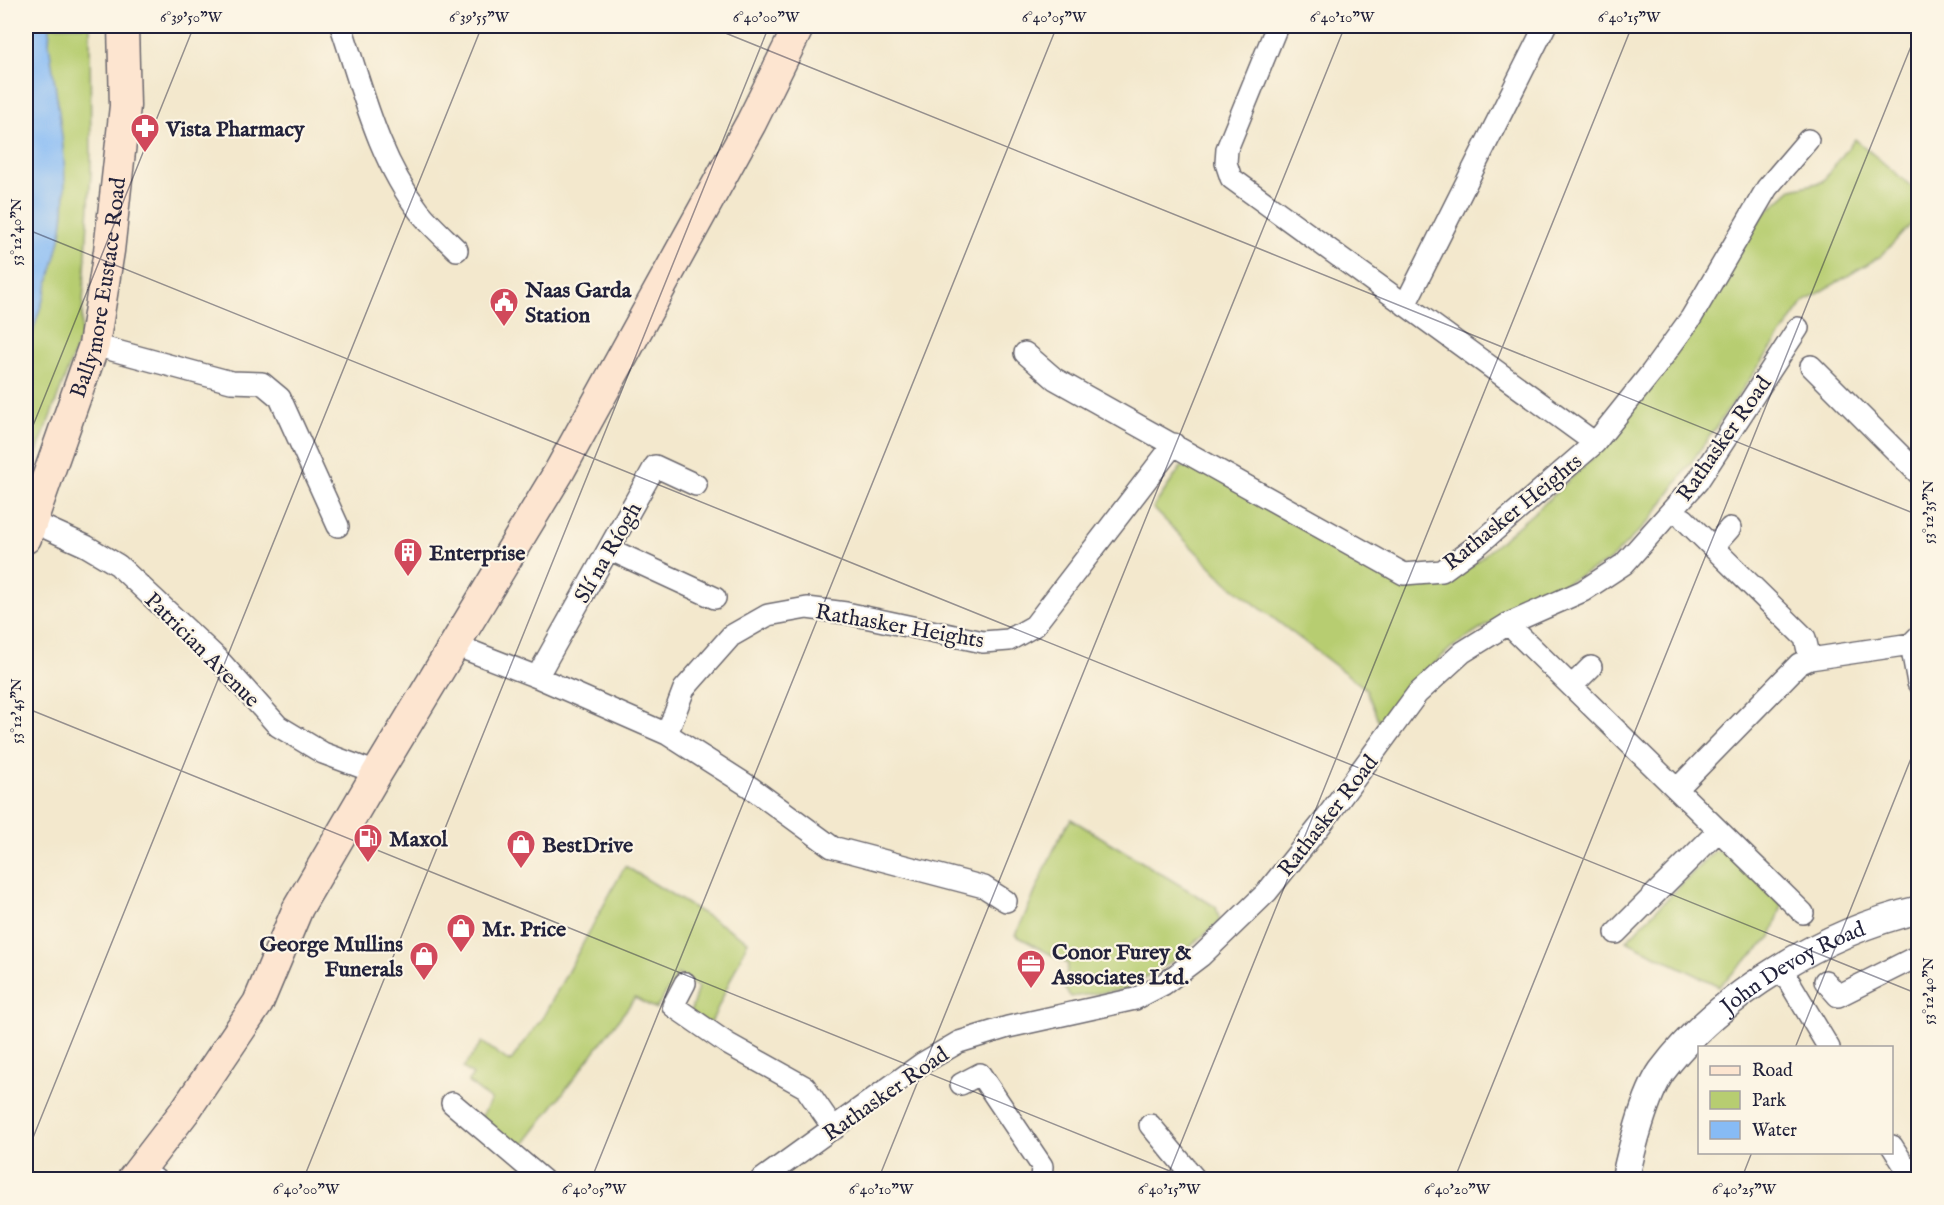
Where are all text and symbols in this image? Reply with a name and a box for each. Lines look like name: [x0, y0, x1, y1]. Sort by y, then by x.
text: 6°39'50"W: [160, 8, 223, 27]
text: 6°39'55"W: [449, 8, 510, 27]
text: 6°40'00"W: [733, 8, 800, 27]
text: 6°40'05"W: [1022, 8, 1087, 27]
text: 6°40'10"W: [1310, 8, 1375, 27]
text: 6°40'15"W: [1598, 8, 1661, 27]
pharmacy icon: Vista Pharmacy: [129, 112, 161, 154]
place label: Vista Pharmacy: [165, 116, 306, 144]
street label: Ballymore Eustace Road: [65, 176, 133, 402]
text: 53°12'40"N: [7, 198, 26, 266]
place label: Naas Garda Station: [524, 277, 632, 330]
public building icon: Naas Garda Station: [488, 286, 520, 328]
street label: Rathasker Road: [1671, 371, 1778, 507]
street label: Rathasker Heights: [1438, 448, 1588, 577]
text: 53°12'35"N: [1919, 480, 1938, 544]
street label: Slí na Ríogh: [569, 497, 649, 608]
building icon: Enterprise: [392, 536, 424, 578]
place label: Enterprise: [429, 540, 525, 568]
street label: Patrician Avenue: [138, 587, 265, 714]
street label: Rathasker Heights: [813, 598, 986, 656]
text: 53°12'45"N: [7, 678, 26, 744]
street label: Rathasker Road: [1272, 749, 1385, 883]
fuel station icon: Maxol: [352, 822, 384, 864]
place label: Maxol: [389, 826, 448, 854]
shop icon: BestDrive: [505, 828, 537, 870]
place label: BestDrive: [542, 832, 633, 860]
shop icon: Mr. Price: [445, 912, 477, 954]
street label: John Devoy Road: [1713, 915, 1870, 1023]
place label: Mr. Price: [482, 916, 566, 944]
place label: George Mullins Funerals: [259, 931, 403, 984]
place label: Conor Furey & Associates Ltd.: [1051, 939, 1192, 992]
shop icon: George Mullins Funerals: [408, 940, 440, 982]
office icon: Conor Furey & Associates Ltd.: [1015, 948, 1047, 990]
text: 53°12'40"N: [1919, 957, 1938, 1025]
street label: Rathasker Road: [818, 1041, 955, 1148]
legend: [1698, 1046, 1893, 1154]
text: Road: [1752, 1060, 1793, 1083]
text: Park: [1752, 1090, 1787, 1113]
text: Water: [1752, 1120, 1797, 1143]
text: 6°40'00"W: [273, 1180, 340, 1199]
text: 6°40'05"W: [562, 1180, 627, 1199]
text: 6°40'10"W: [849, 1180, 914, 1199]
text: 6°40'15"W: [1138, 1180, 1201, 1199]
text: 6°40'20"W: [1424, 1180, 1491, 1199]
text: 6°40'25"W: [1712, 1180, 1777, 1199]

